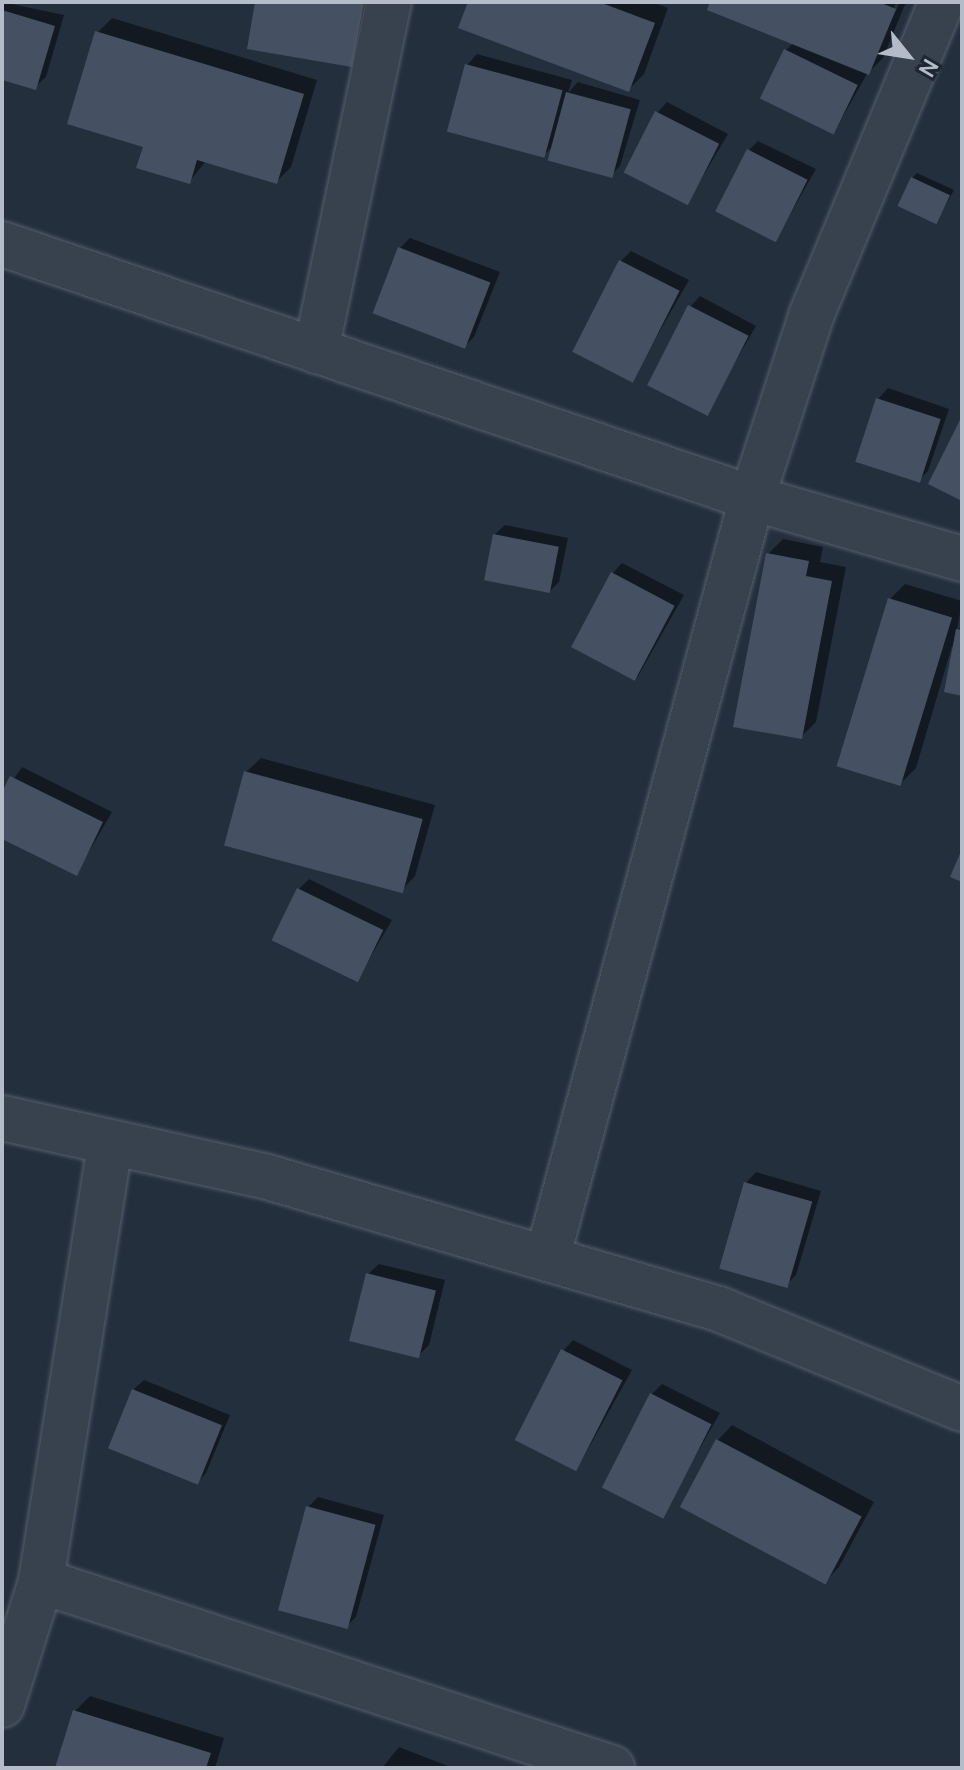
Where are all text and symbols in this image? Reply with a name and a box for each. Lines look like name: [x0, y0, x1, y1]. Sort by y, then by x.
north arrow: [868, 16, 948, 96]
text: N: [912, 54, 946, 82]

